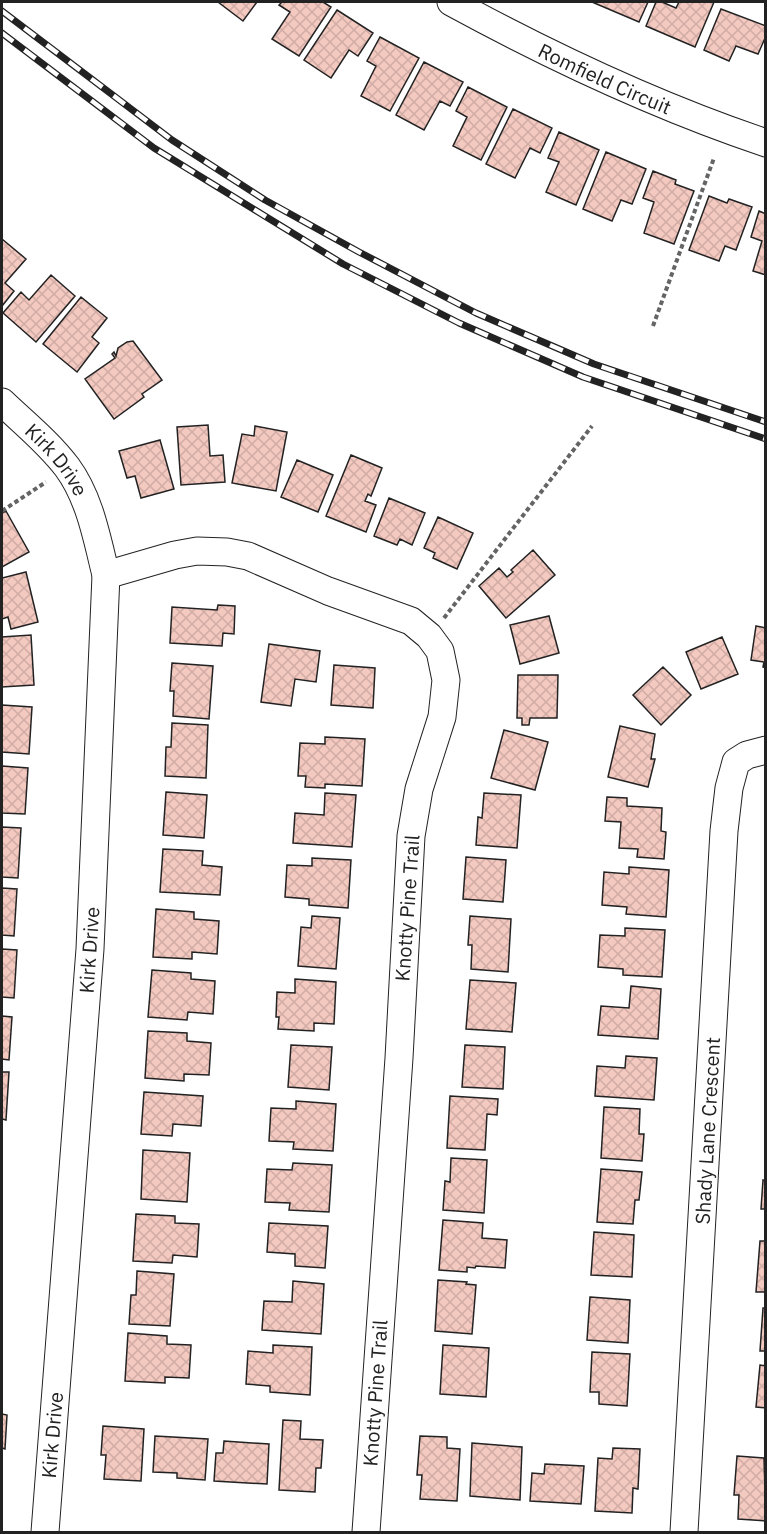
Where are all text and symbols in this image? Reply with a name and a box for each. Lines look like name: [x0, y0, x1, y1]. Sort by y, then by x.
street label: Romfield Circuit: [534, 36, 676, 120]
street label: Kirk Drive: [20, 417, 95, 500]
street label: Knotty Pine Trail: [388, 834, 426, 982]
street label: Kirk Drive: [73, 906, 105, 994]
street label: Shady Lane Crescent: [688, 1036, 726, 1225]
street label: Knotty Pine Trail: [356, 1319, 394, 1467]
street label: Kirk Drive: [35, 1391, 69, 1479]

